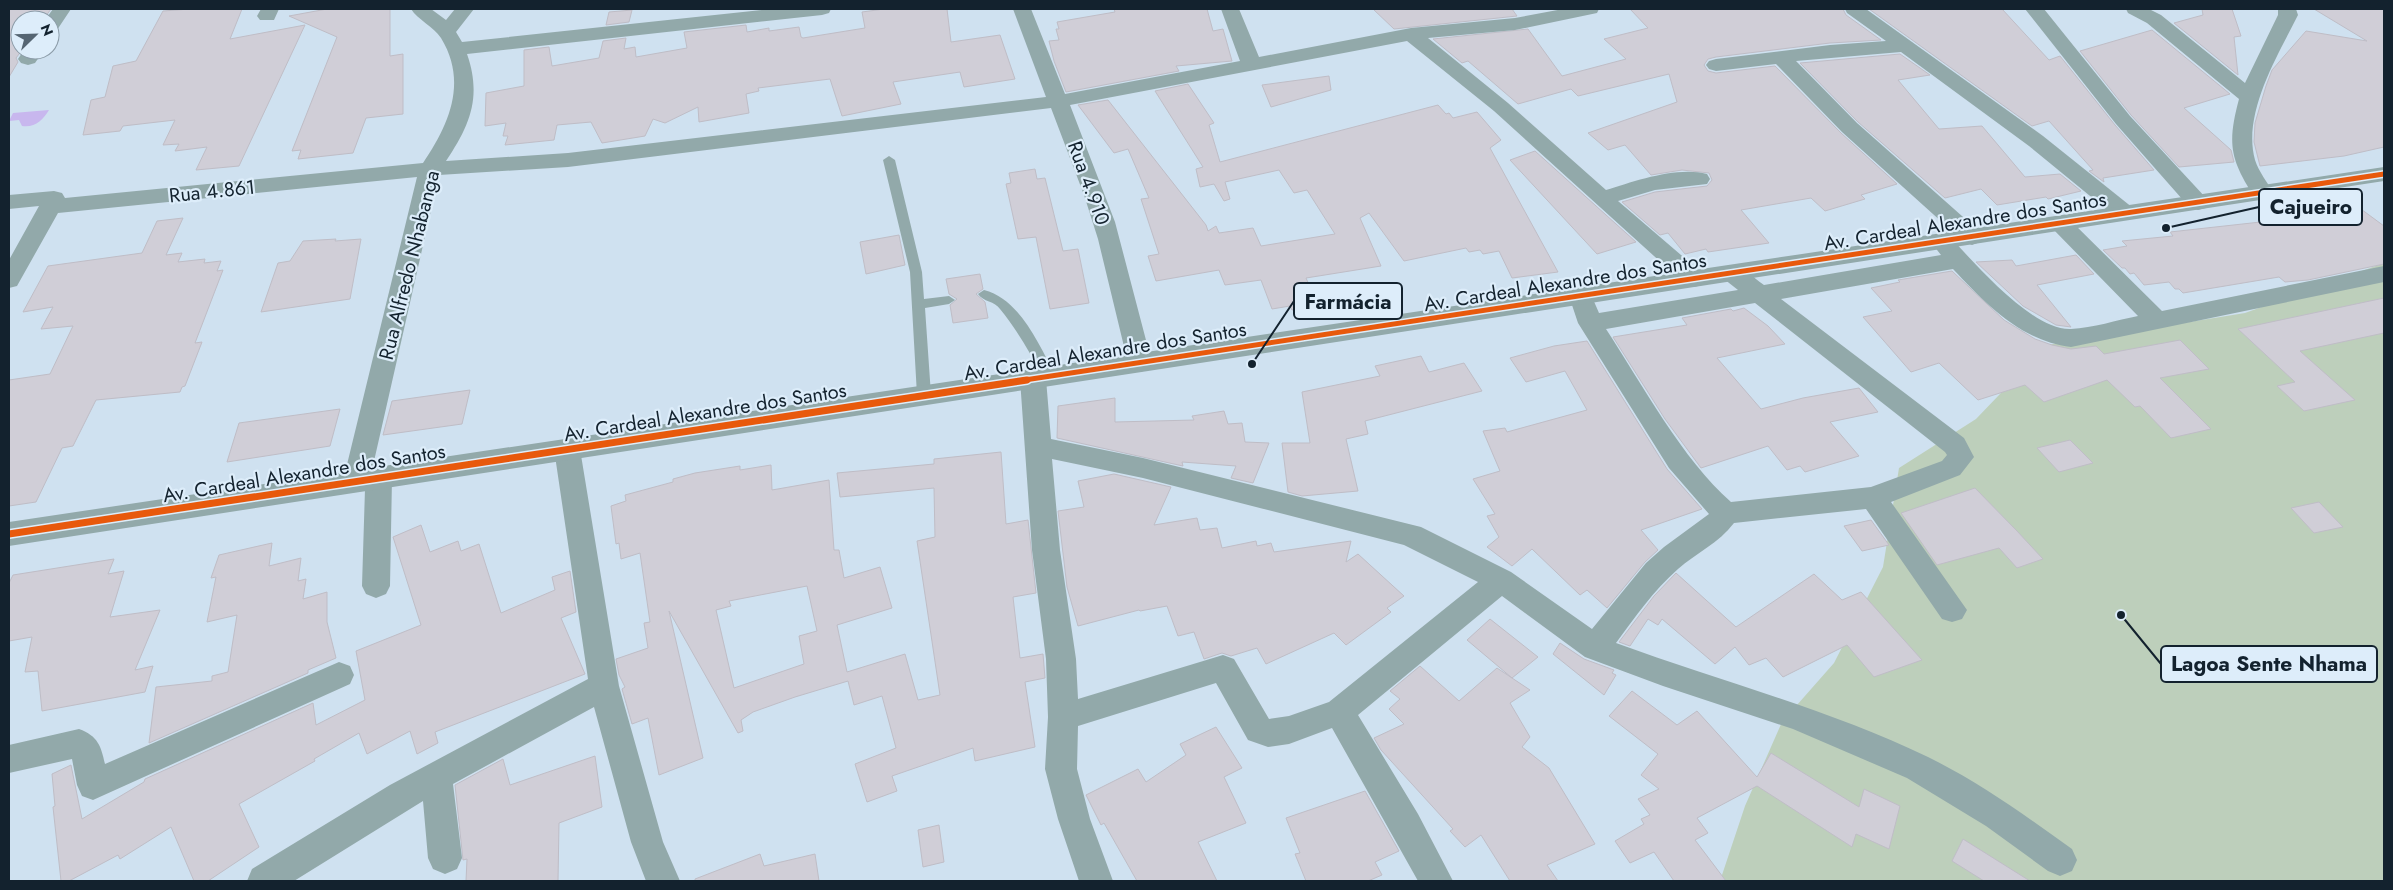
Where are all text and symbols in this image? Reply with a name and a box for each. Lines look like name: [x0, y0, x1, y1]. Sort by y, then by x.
north arrow: [10, 10, 60, 60]
text: N: [36, 21, 58, 39]
street label: Rua 4.910: [1060, 137, 1117, 229]
street label: Rua Alfredo Nhabanga: [372, 167, 447, 363]
street label: Rua 4.861: [168, 173, 257, 210]
street label: Av. Cardeal Alexandre dos Santos: [1822, 185, 2108, 258]
callout: Cajueiro: [2259, 189, 2362, 225]
text: Cajueiro: [2270, 192, 2352, 222]
street label: Av. Cardeal Alexandre dos Santos: [1422, 246, 1708, 319]
callout: Farmácia: [1294, 283, 1402, 319]
text: Farmácia: [1304, 287, 1392, 317]
street label: Av. Cardeal Alexandre dos Santos: [962, 315, 1248, 388]
street label: Av. Cardeal Alexandre dos Santos: [562, 376, 848, 449]
street label: Av. Cardeal Alexandre dos Santos: [161, 437, 447, 510]
callout: Lagoa Sente Nhama: [2161, 646, 2377, 682]
text: Lagoa Sente Nhama: [2171, 649, 2367, 679]

